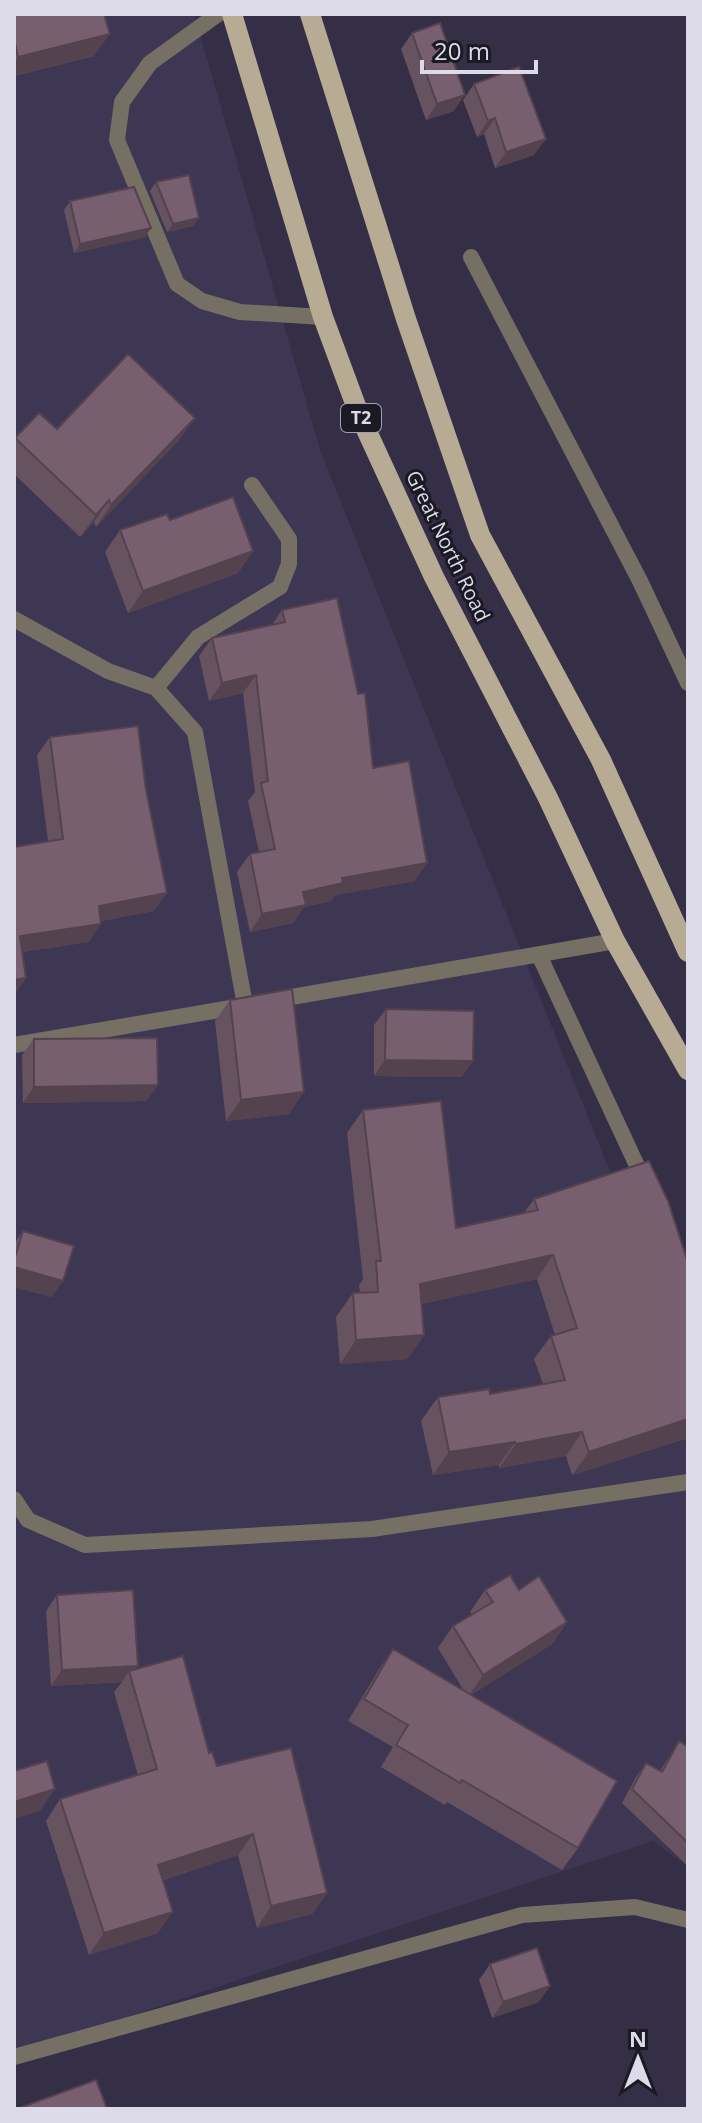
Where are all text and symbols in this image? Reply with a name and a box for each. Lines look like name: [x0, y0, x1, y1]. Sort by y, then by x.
scale bar: [422, 24, 536, 74]
text: 20 m: [434, 34, 490, 67]
road number: T2: [341, 404, 381, 432]
street label: Great North Road: [400, 466, 497, 626]
north arrow: [598, 2019, 678, 2099]
text: N: [629, 2023, 647, 2053]

